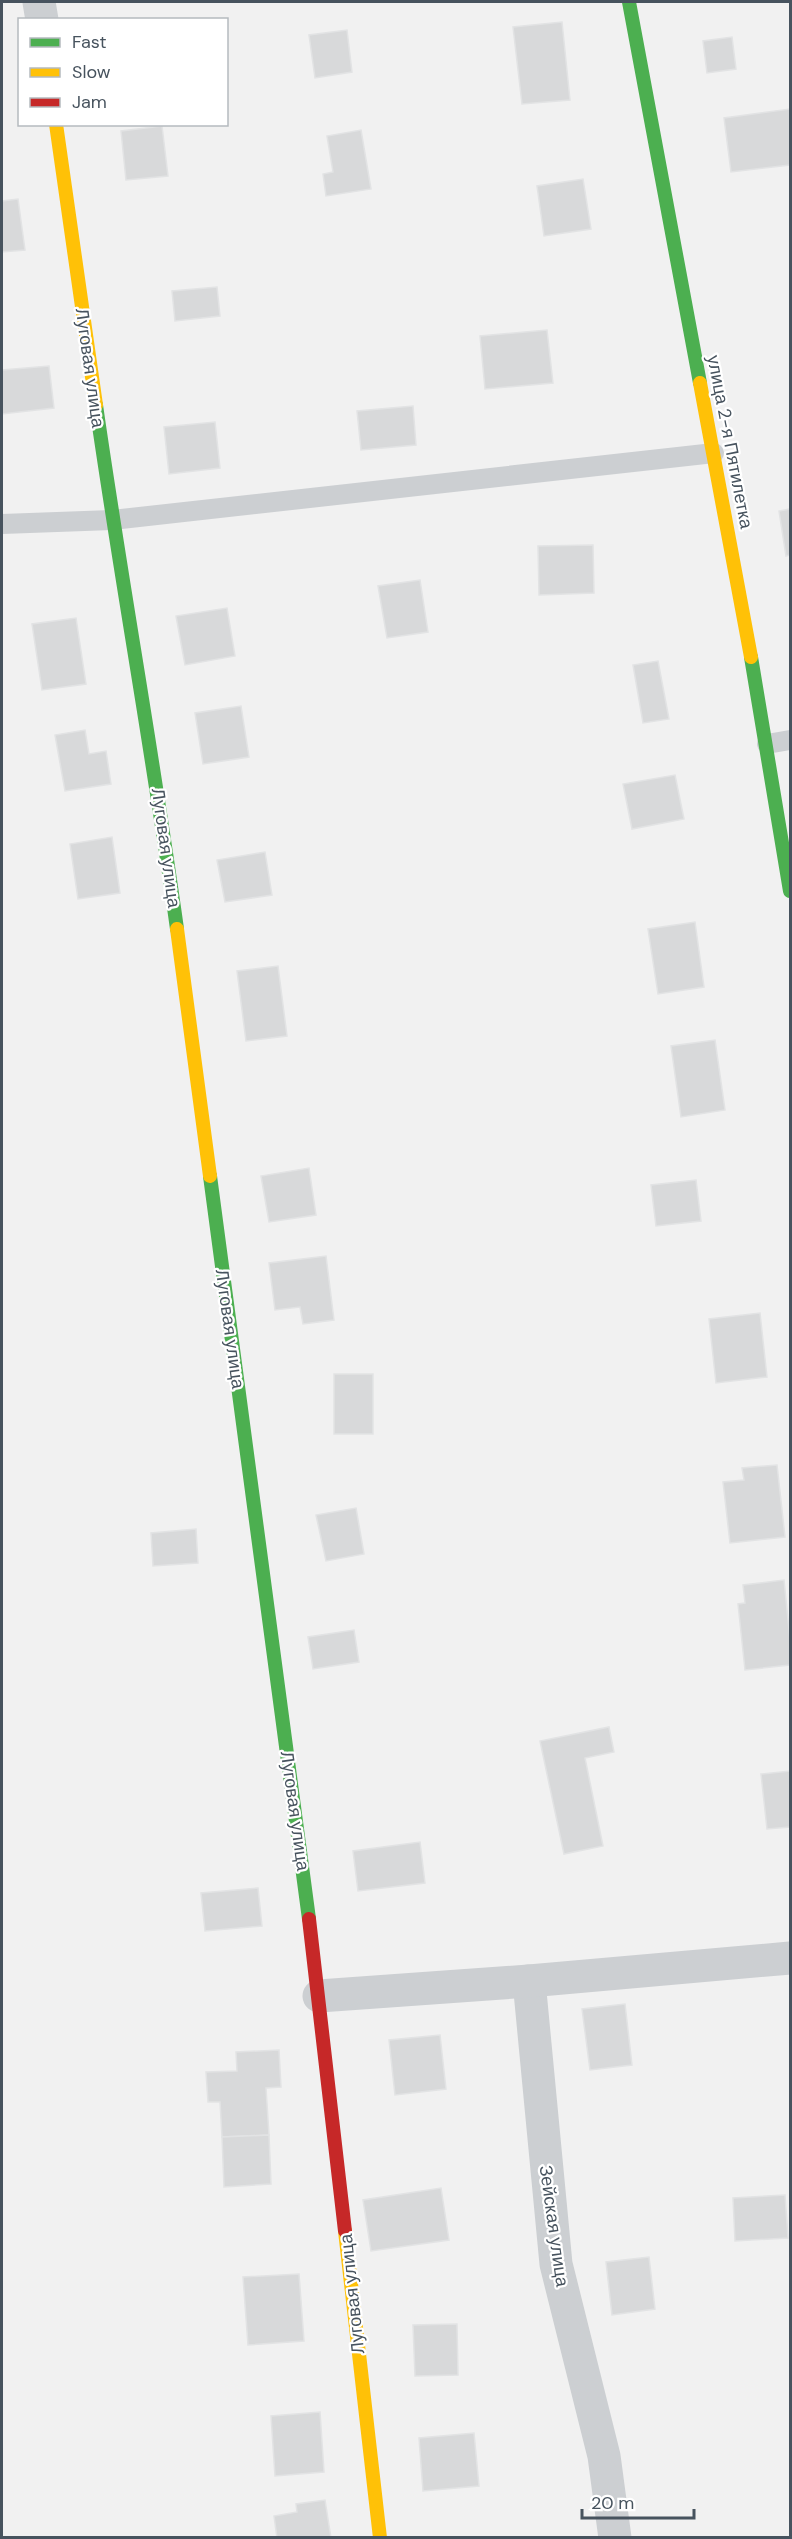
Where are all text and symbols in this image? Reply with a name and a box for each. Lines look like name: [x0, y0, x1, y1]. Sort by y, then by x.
legend: [18, 18, 228, 126]
text: Fast: [72, 30, 107, 54]
text: Slow: [72, 60, 111, 84]
text: Jam: [72, 90, 107, 114]
street label: Луговая улица: [70, 307, 110, 430]
street label: улица 2-я Пятилетка: [701, 353, 759, 532]
street label: Луговая улица: [146, 787, 186, 910]
street label: Луговая улица: [210, 1268, 250, 1391]
street label: Луговая улица: [275, 1750, 315, 1873]
street label: Зейская улица: [534, 2164, 575, 2289]
street label: Луговая улица: [334, 2232, 370, 2355]
scale bar: [582, 2482, 694, 2520]
text: 20 m: [591, 2491, 634, 2515]

